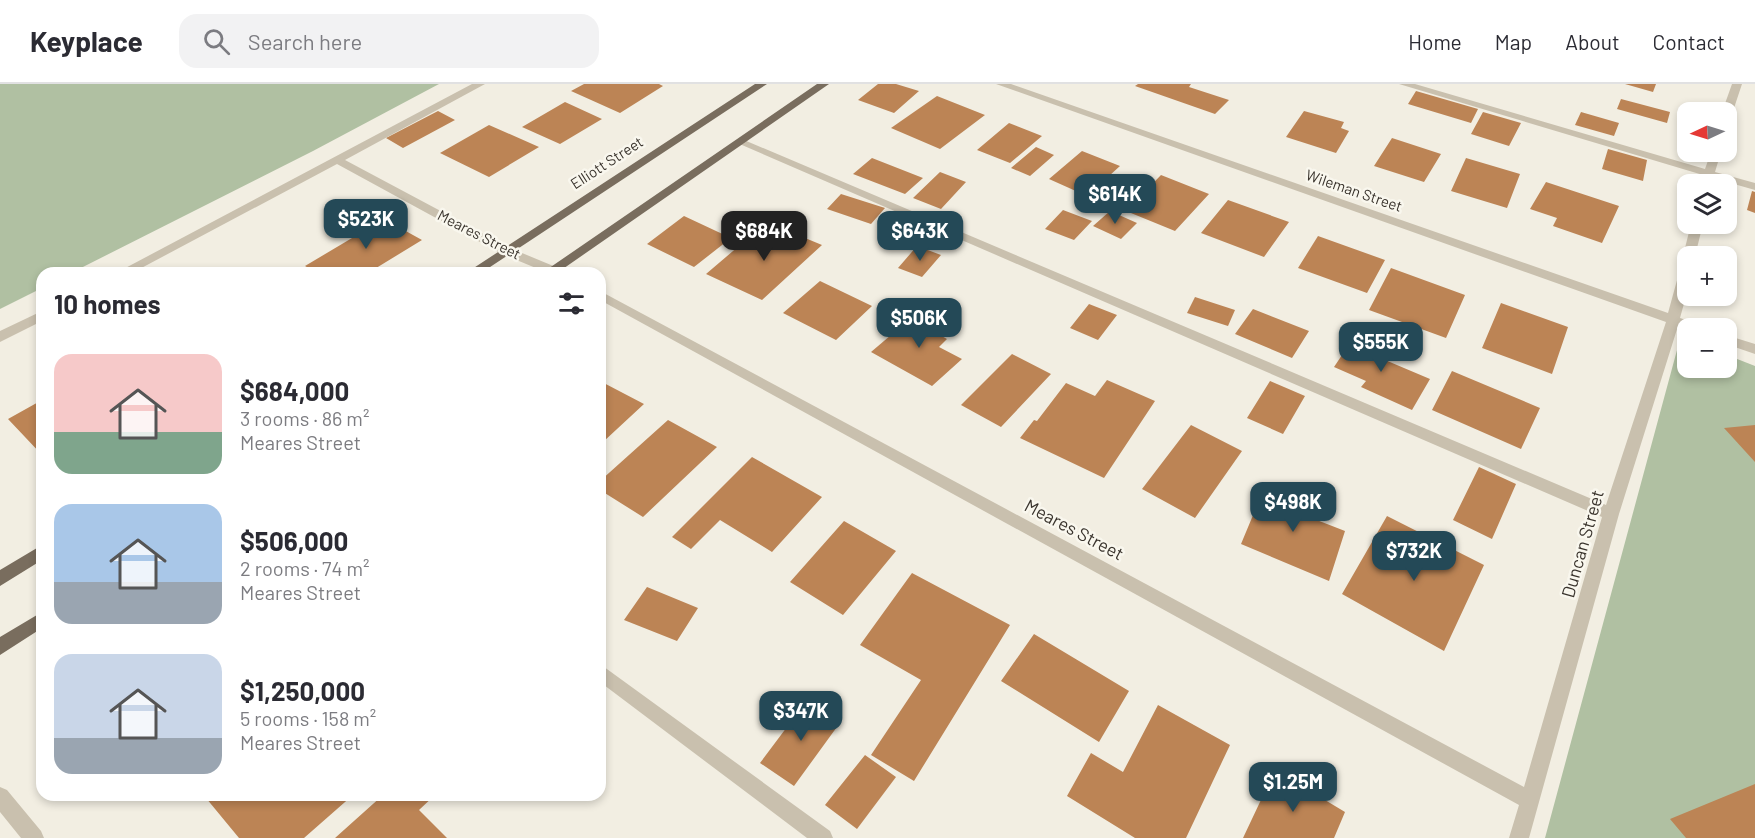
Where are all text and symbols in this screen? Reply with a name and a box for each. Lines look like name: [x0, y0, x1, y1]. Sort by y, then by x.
search box: [179, 14, 599, 68]
text: Keyplace: [30, 24, 143, 58]
icon: search: [200, 25, 233, 58]
text: Search here: [248, 28, 362, 54]
text: Home: [1408, 29, 1462, 54]
text: Map: [1495, 29, 1532, 54]
text: About: [1565, 29, 1620, 54]
text: Contact: [1653, 29, 1725, 54]
north arrow: [1677, 102, 1737, 162]
map controls: [1677, 102, 1737, 378]
street label: Elliott Street: [567, 132, 646, 192]
street label: Wileman Street: [1304, 165, 1405, 215]
pin: $614K: [1073, 174, 1157, 225]
button: layers: [1677, 174, 1737, 234]
text: $614K: [1088, 181, 1142, 205]
pin: $523K: [324, 199, 408, 250]
street label: Meares Street: [435, 205, 524, 263]
text: $523K: [338, 206, 394, 230]
pin: $684K: [722, 211, 806, 262]
pin: $643K: [878, 211, 962, 262]
text: $684K: [735, 218, 793, 242]
text: $643K: [891, 218, 949, 242]
button: +: [1677, 246, 1737, 306]
icon: filters: [555, 287, 588, 320]
text: 10 homes: [54, 288, 161, 319]
pin: $506K: [877, 298, 961, 349]
text: $506K: [891, 305, 947, 329]
button: −: [1677, 318, 1737, 378]
pin: $555K: [1339, 322, 1423, 373]
text: $555K: [1353, 329, 1409, 353]
text: $684,000: [240, 375, 349, 406]
icon: home: [102, 378, 174, 450]
text: 3 rooms · 86 m²: [240, 406, 369, 430]
text: Meares Street: [240, 430, 361, 454]
pin: $498K: [1251, 482, 1335, 533]
street label: Duncan Street: [1556, 487, 1608, 600]
text: $498K: [1264, 489, 1322, 513]
street label: Meares Street: [1021, 494, 1128, 564]
text: $506,000: [240, 525, 348, 556]
icon: home: [102, 528, 174, 600]
pin: $732K: [1372, 531, 1456, 582]
text: $732K: [1386, 538, 1442, 562]
text: 2 rooms · 74 m²: [240, 556, 370, 580]
text: Meares Street: [240, 580, 361, 604]
text: $1,250,000: [240, 675, 365, 706]
icon: home: [102, 678, 174, 750]
pin: $347K: [759, 691, 843, 742]
text: $347K: [773, 698, 829, 722]
text: 5 rooms · 158 m²: [240, 706, 376, 730]
text: Meares Street: [240, 730, 361, 754]
pin: $1.25M: [1244, 762, 1342, 813]
text: $1.25M: [1263, 769, 1323, 793]

